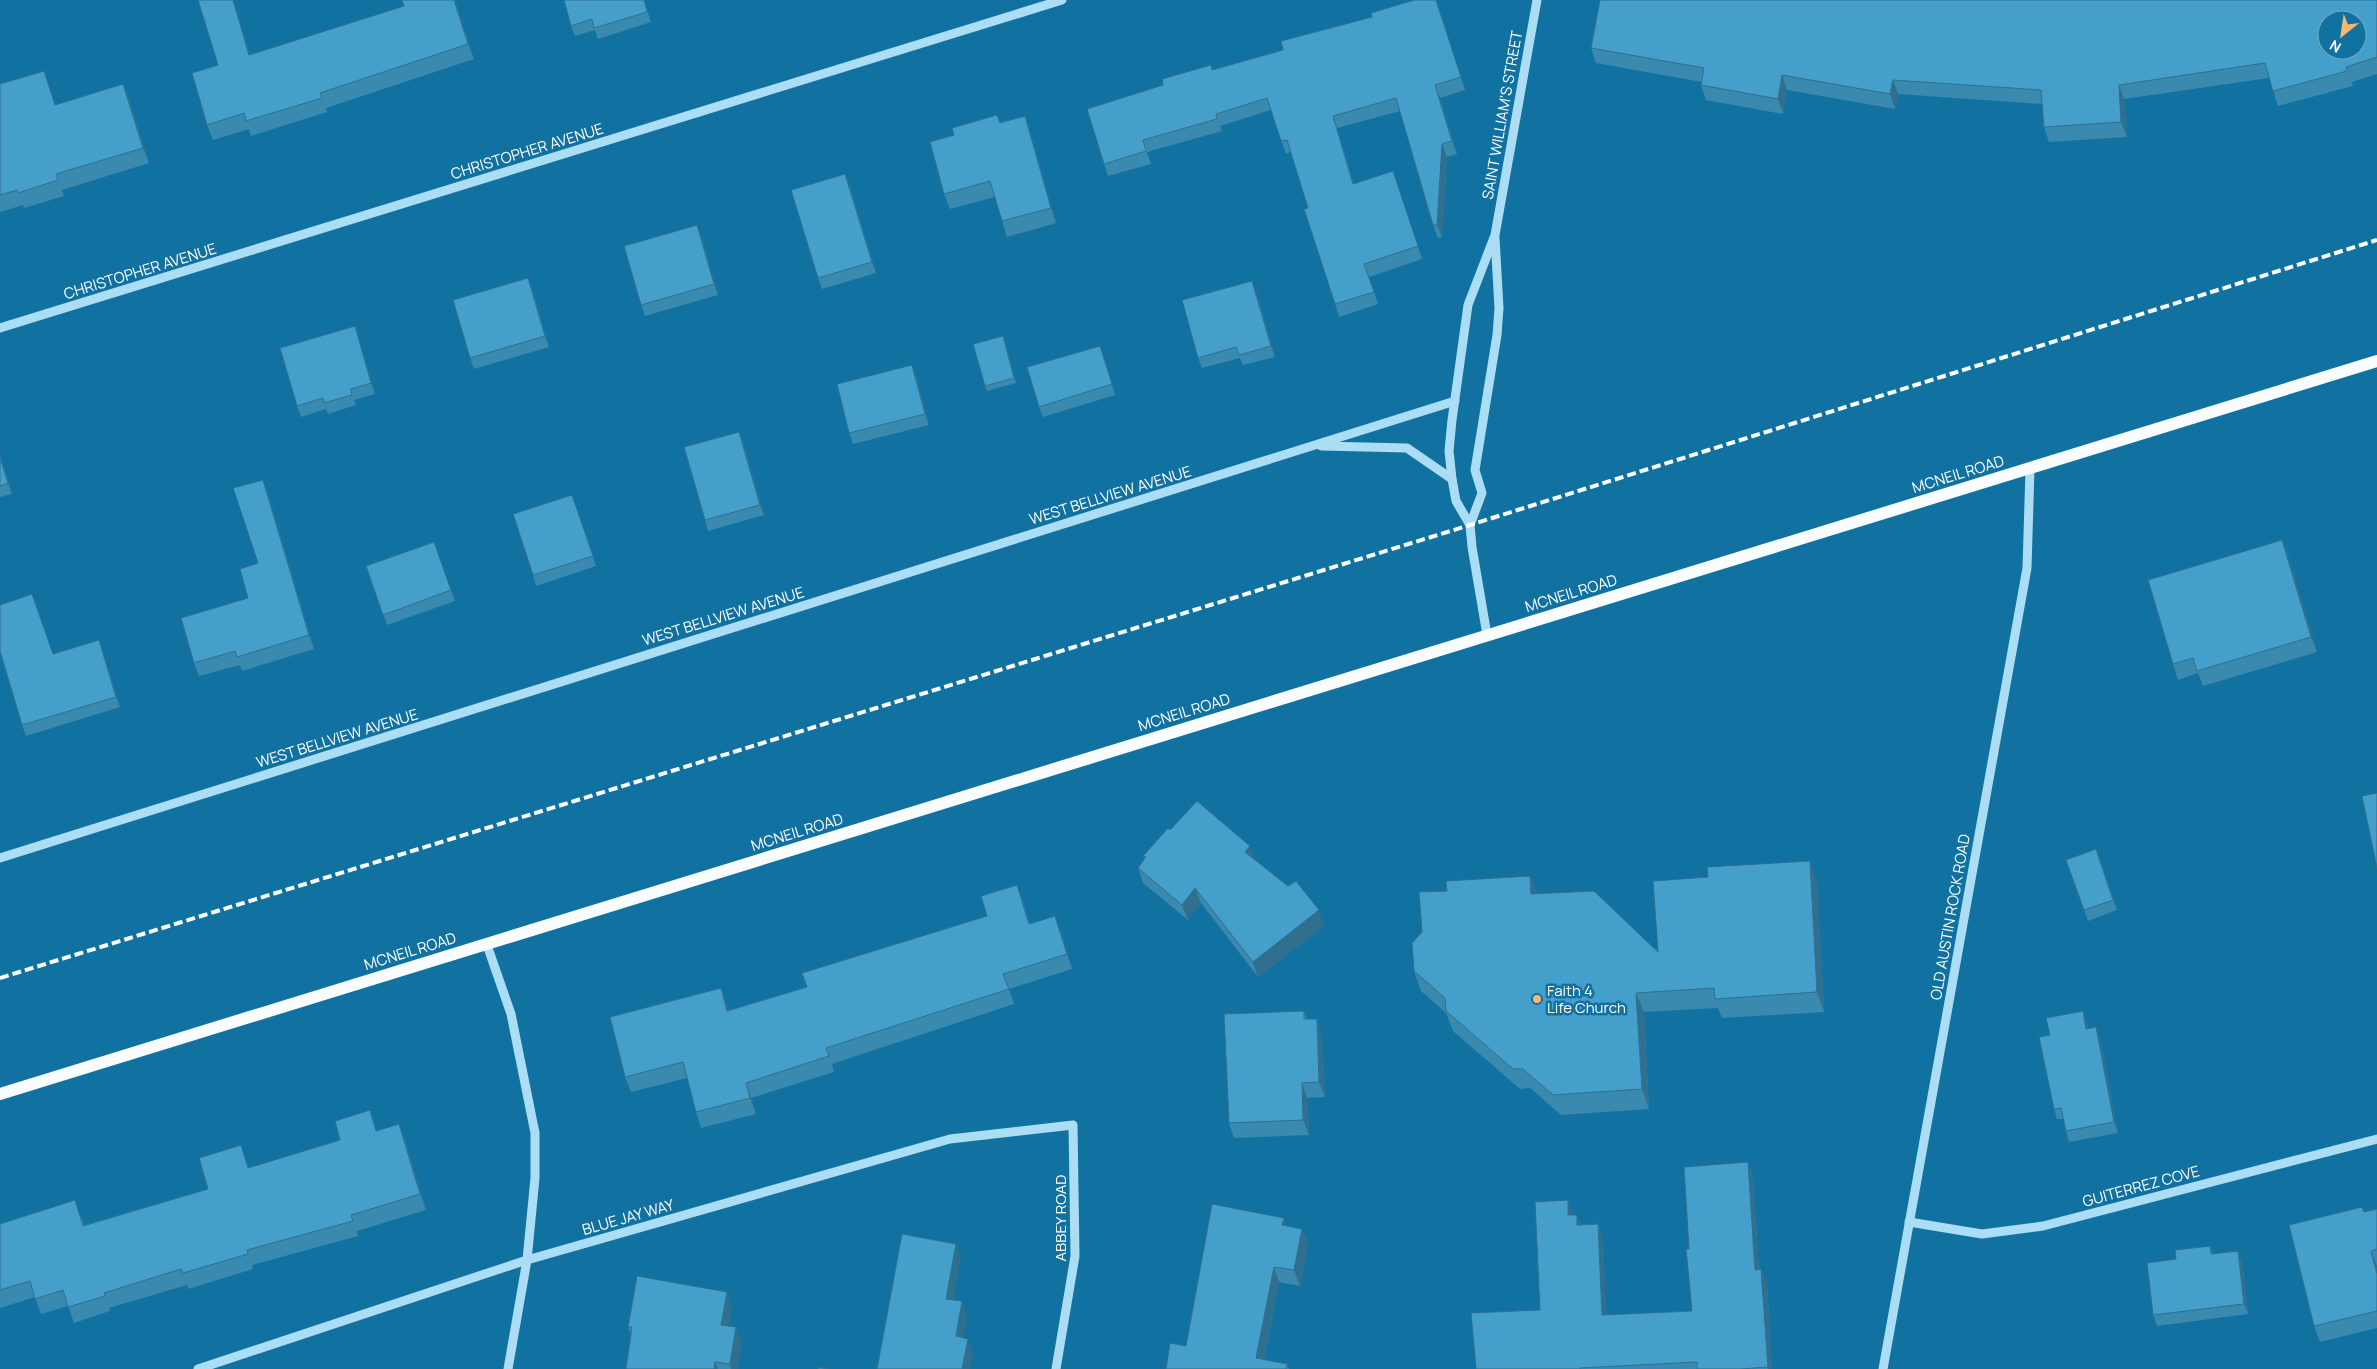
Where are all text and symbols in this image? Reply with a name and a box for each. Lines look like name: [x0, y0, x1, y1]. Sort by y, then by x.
north arrow: [2317, 10, 2367, 60]
street label: SAINT WILLIAM'S STREET: [1477, 29, 1527, 201]
text: N: [2326, 36, 2344, 57]
street label: CHRISTOPHER AVENUE: [448, 118, 606, 184]
street label: CHRISTOPHER AVENUE: [61, 238, 219, 304]
street label: MCNEIL ROAD: [1909, 450, 2007, 498]
street label: WEST BELLVIEW AVENUE: [1026, 460, 1194, 530]
street label: MCNEIL ROAD: [1522, 569, 1620, 617]
street label: WEST BELLVIEW AVENUE: [639, 581, 807, 651]
street label: MCNEIL ROAD: [1135, 688, 1233, 736]
street label: WEST BELLVIEW AVENUE: [253, 703, 421, 773]
street label: MCNEIL ROAD: [748, 808, 846, 856]
street label: OLD AUSTIN ROCK ROAD: [1925, 832, 1975, 1002]
street label: MCNEIL ROAD: [361, 927, 459, 975]
place label: Faith 4 Life Church: [1547, 980, 1626, 1018]
marker: Faith 4 Life Church: [1531, 993, 1543, 1005]
street label: GUITERREZ COVE: [2080, 1160, 2202, 1212]
street label: ABBEY ROAD: [1050, 1175, 1071, 1261]
street label: BLUE JAY WAY: [580, 1194, 677, 1240]

